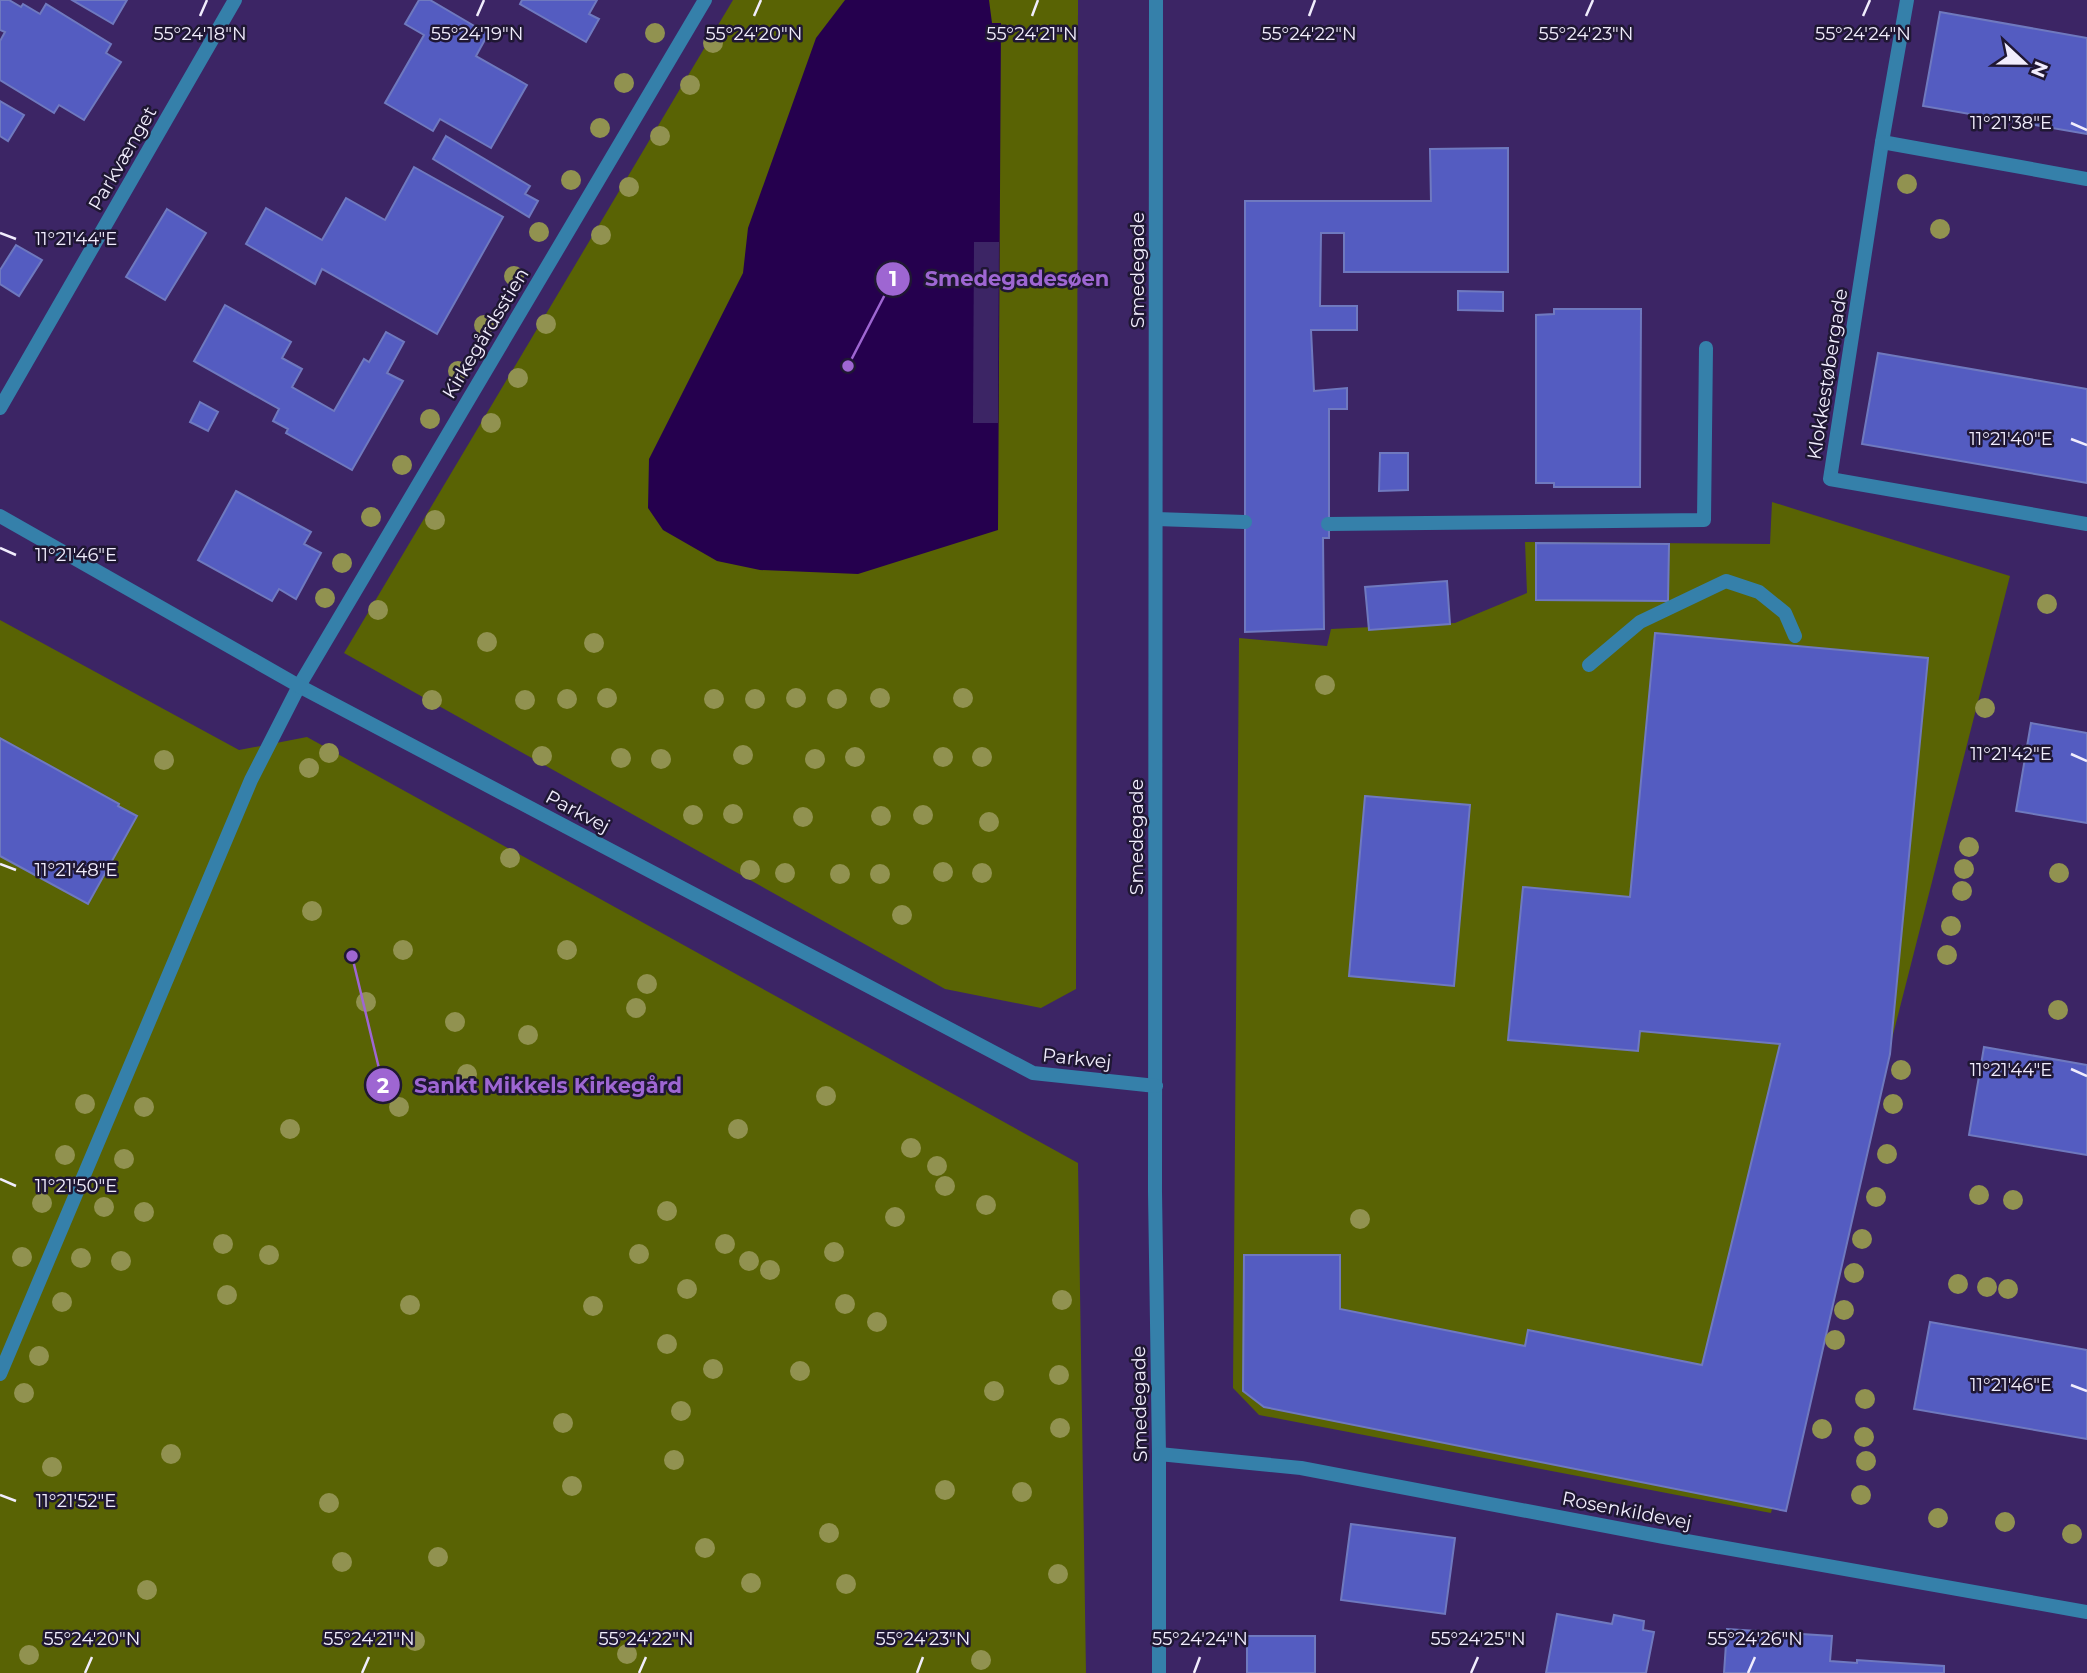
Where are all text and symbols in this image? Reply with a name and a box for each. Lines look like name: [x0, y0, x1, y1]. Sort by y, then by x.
text: 55°24'18"N: [153, 23, 247, 45]
text: 55°24'19"N: [431, 23, 523, 45]
text: 55°24'20"N: [706, 23, 802, 45]
text: 55°24'21"N: [986, 23, 1078, 45]
text: 55°24'22"N: [1261, 23, 1357, 45]
text: 55°24'23"N: [1539, 23, 1633, 45]
text: 55°24'24"N: [1815, 23, 1911, 45]
north arrow: [1989, 28, 2059, 98]
text: N: [2026, 58, 2053, 81]
street label: Parkvænget: [83, 102, 162, 214]
text: 11°21'38"E: [1970, 112, 2052, 134]
street label: Smedegade: [1126, 212, 1149, 328]
text: 11°21'44"E: [35, 228, 117, 250]
callout: Smedegadesøen: [875, 258, 1123, 300]
street label: Kirkegårdsstien: [437, 264, 534, 403]
text: 1: [889, 266, 897, 291]
text: Smedegadesøen: [925, 266, 1109, 291]
street label: Klokkestøbergade: [1803, 287, 1852, 461]
text: 11°21'40"E: [1969, 428, 2053, 450]
text: 11°21'46"E: [35, 544, 117, 566]
text: 11°21'42"E: [1970, 743, 2052, 765]
street label: Smedegade: [1125, 779, 1148, 895]
street label: Parkvej: [542, 785, 614, 838]
text: 11°21'48"E: [34, 859, 118, 881]
street label: Parkvej: [1041, 1043, 1113, 1074]
text: 11°21'44"E: [1970, 1059, 2052, 1081]
callout: Sankt Mikkels Kirkegård: [365, 1064, 696, 1106]
text: 2: [377, 1073, 389, 1098]
text: Sankt Mikkels Kirkegård: [414, 1073, 682, 1098]
text: 11°21'50"E: [35, 1175, 117, 1197]
street label: Smedegade: [1127, 1346, 1152, 1462]
text: 11°21'46"E: [1970, 1374, 2052, 1396]
street label: Rosenkildevej: [1560, 1487, 1694, 1534]
text: 11°21'52"E: [36, 1490, 116, 1512]
text: 55°24'20"N: [44, 1628, 140, 1650]
text: 55°24'21"N: [323, 1628, 415, 1650]
text: 55°24'22"N: [598, 1628, 694, 1650]
text: 55°24'23"N: [876, 1628, 970, 1650]
text: 55°24'24"N: [1152, 1628, 1248, 1650]
text: 55°24'25"N: [1430, 1628, 1526, 1650]
text: 55°24'26"N: [1707, 1628, 1803, 1650]

